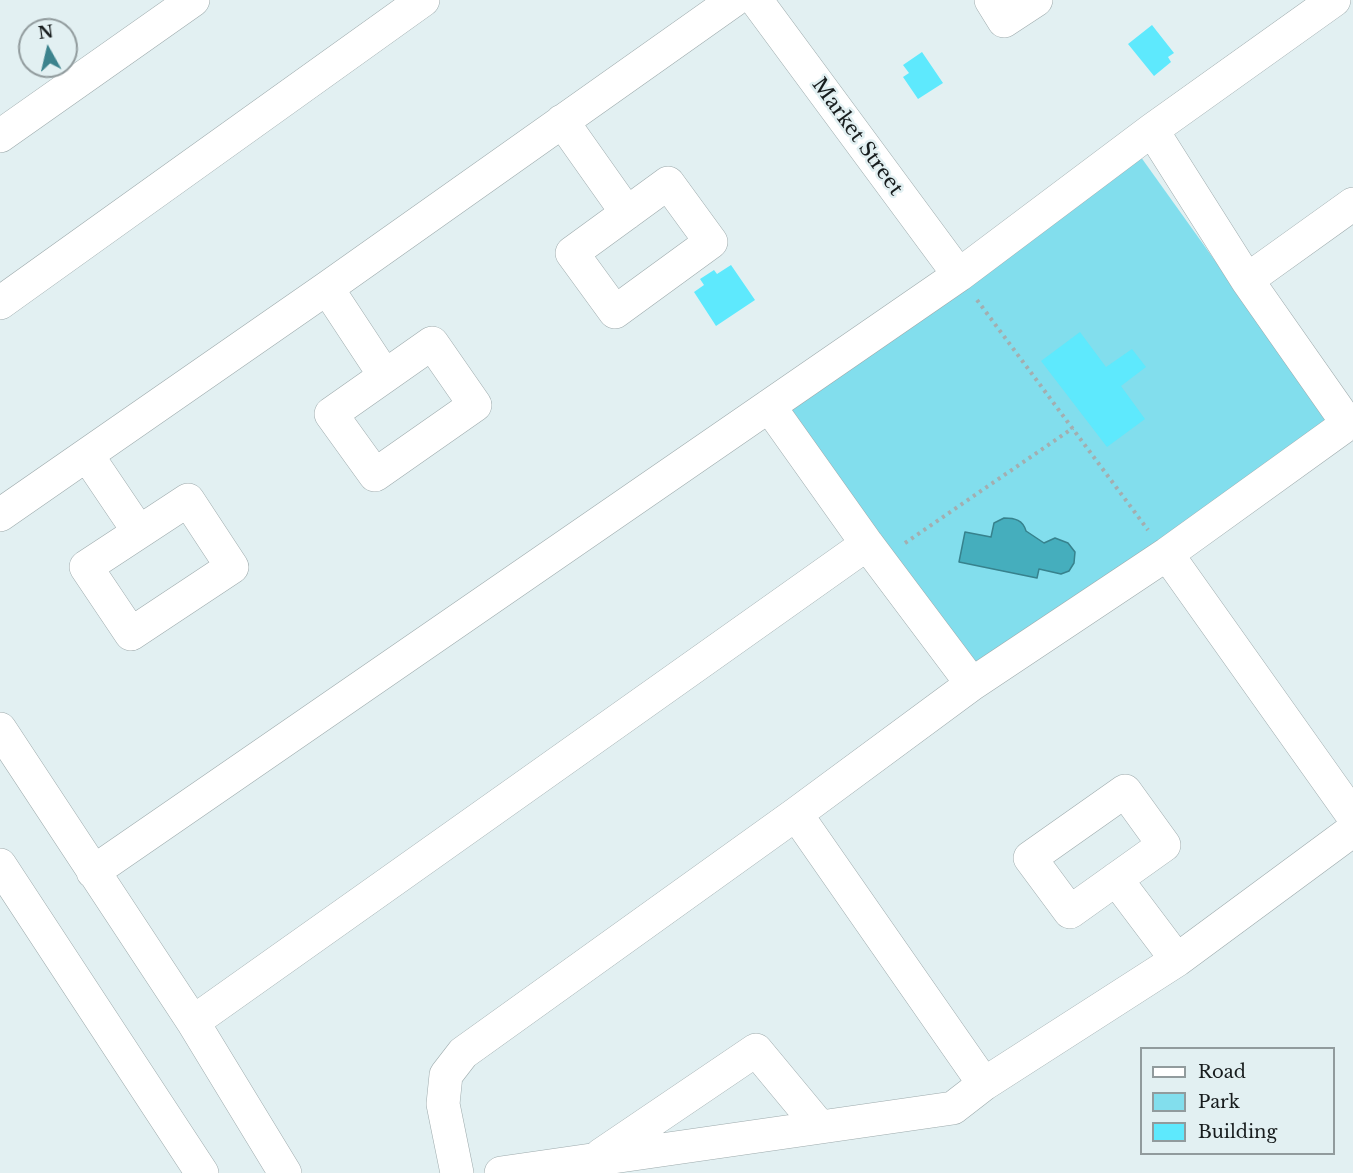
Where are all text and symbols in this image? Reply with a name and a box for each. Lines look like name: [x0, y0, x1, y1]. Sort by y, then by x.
north arrow: [18, 18, 78, 78]
text: N: [37, 21, 55, 43]
street label: Market Street: [806, 74, 908, 200]
legend: [1140, 1047, 1335, 1155]
text: Road: [1198, 1061, 1246, 1083]
text: Park: [1198, 1091, 1240, 1113]
text: Building: [1198, 1121, 1277, 1143]

